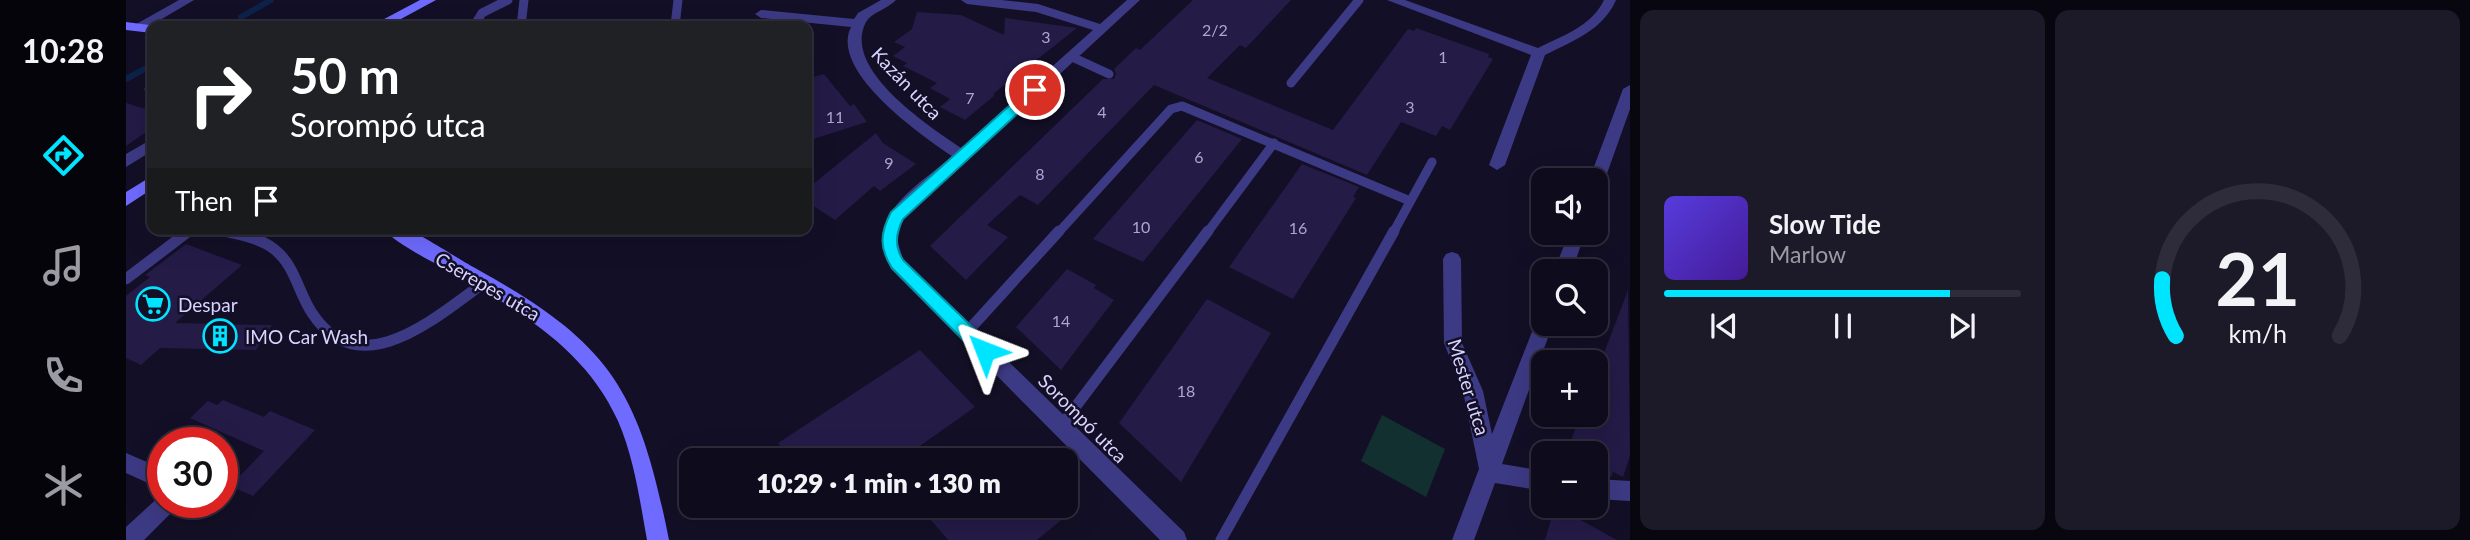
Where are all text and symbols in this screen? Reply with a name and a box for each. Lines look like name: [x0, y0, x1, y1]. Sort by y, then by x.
house number: 2/2: [1202, 20, 1228, 39]
house number: 3: [1041, 27, 1051, 46]
text: 10:28: [22, 31, 104, 70]
street label: Kazán utca: [867, 42, 947, 124]
text: 50 m: [290, 46, 400, 104]
house number: 1: [1438, 47, 1448, 66]
icon: right: [175, 49, 266, 140]
pin: [1005, 60, 1065, 120]
icon: arrive: [1016, 71, 1054, 109]
house number: 7: [965, 88, 975, 107]
house number: 3: [1405, 97, 1415, 116]
house number: 4: [1097, 102, 1107, 121]
text: Sorompó utca: [290, 105, 486, 144]
house number: 11: [826, 107, 844, 126]
icon: directions: [39, 131, 88, 180]
house number: 6: [1194, 147, 1204, 166]
house number: 9: [884, 153, 894, 172]
house number: 8: [1035, 164, 1045, 183]
map controls: [1531, 168, 1608, 518]
button: sound: [1531, 168, 1608, 245]
icon: arrive: [247, 182, 285, 220]
text: Then: [175, 185, 233, 217]
text: Slow Tide: [1769, 208, 1881, 240]
house number: 10: [1132, 217, 1150, 236]
house number: 16: [1289, 218, 1307, 237]
text: 21: [2215, 234, 2300, 322]
text: Marlow: [1769, 240, 1846, 268]
icon: music: [39, 241, 88, 290]
street label: Cserepes utca: [432, 247, 544, 325]
button: search: [1531, 259, 1608, 336]
supermarket icon: Despar: [134, 285, 172, 323]
place label: Despar: [178, 293, 238, 316]
icon: previous: [1705, 307, 1743, 345]
icon: pause: [1824, 307, 1862, 345]
icon: next: [1943, 307, 1981, 345]
house number: 14: [1052, 311, 1070, 330]
position arrow: [948, 314, 1022, 388]
building icon: IMO Car Wash: [201, 317, 239, 355]
text: km/h: [2228, 318, 2287, 348]
place label: IMO Car Wash: [245, 325, 368, 348]
street label: Mester utca: [1443, 336, 1495, 438]
button: +: [1531, 350, 1608, 427]
icon: phone: [39, 351, 88, 400]
street label: Sorompó utca: [1034, 369, 1132, 467]
house number: 18: [1177, 381, 1195, 400]
speed limit sign: 30: [147, 427, 238, 518]
button: −: [1531, 441, 1608, 518]
icon: climate: [39, 461, 88, 510]
text: 10:29 · 1 min · 130 m: [756, 467, 1001, 499]

